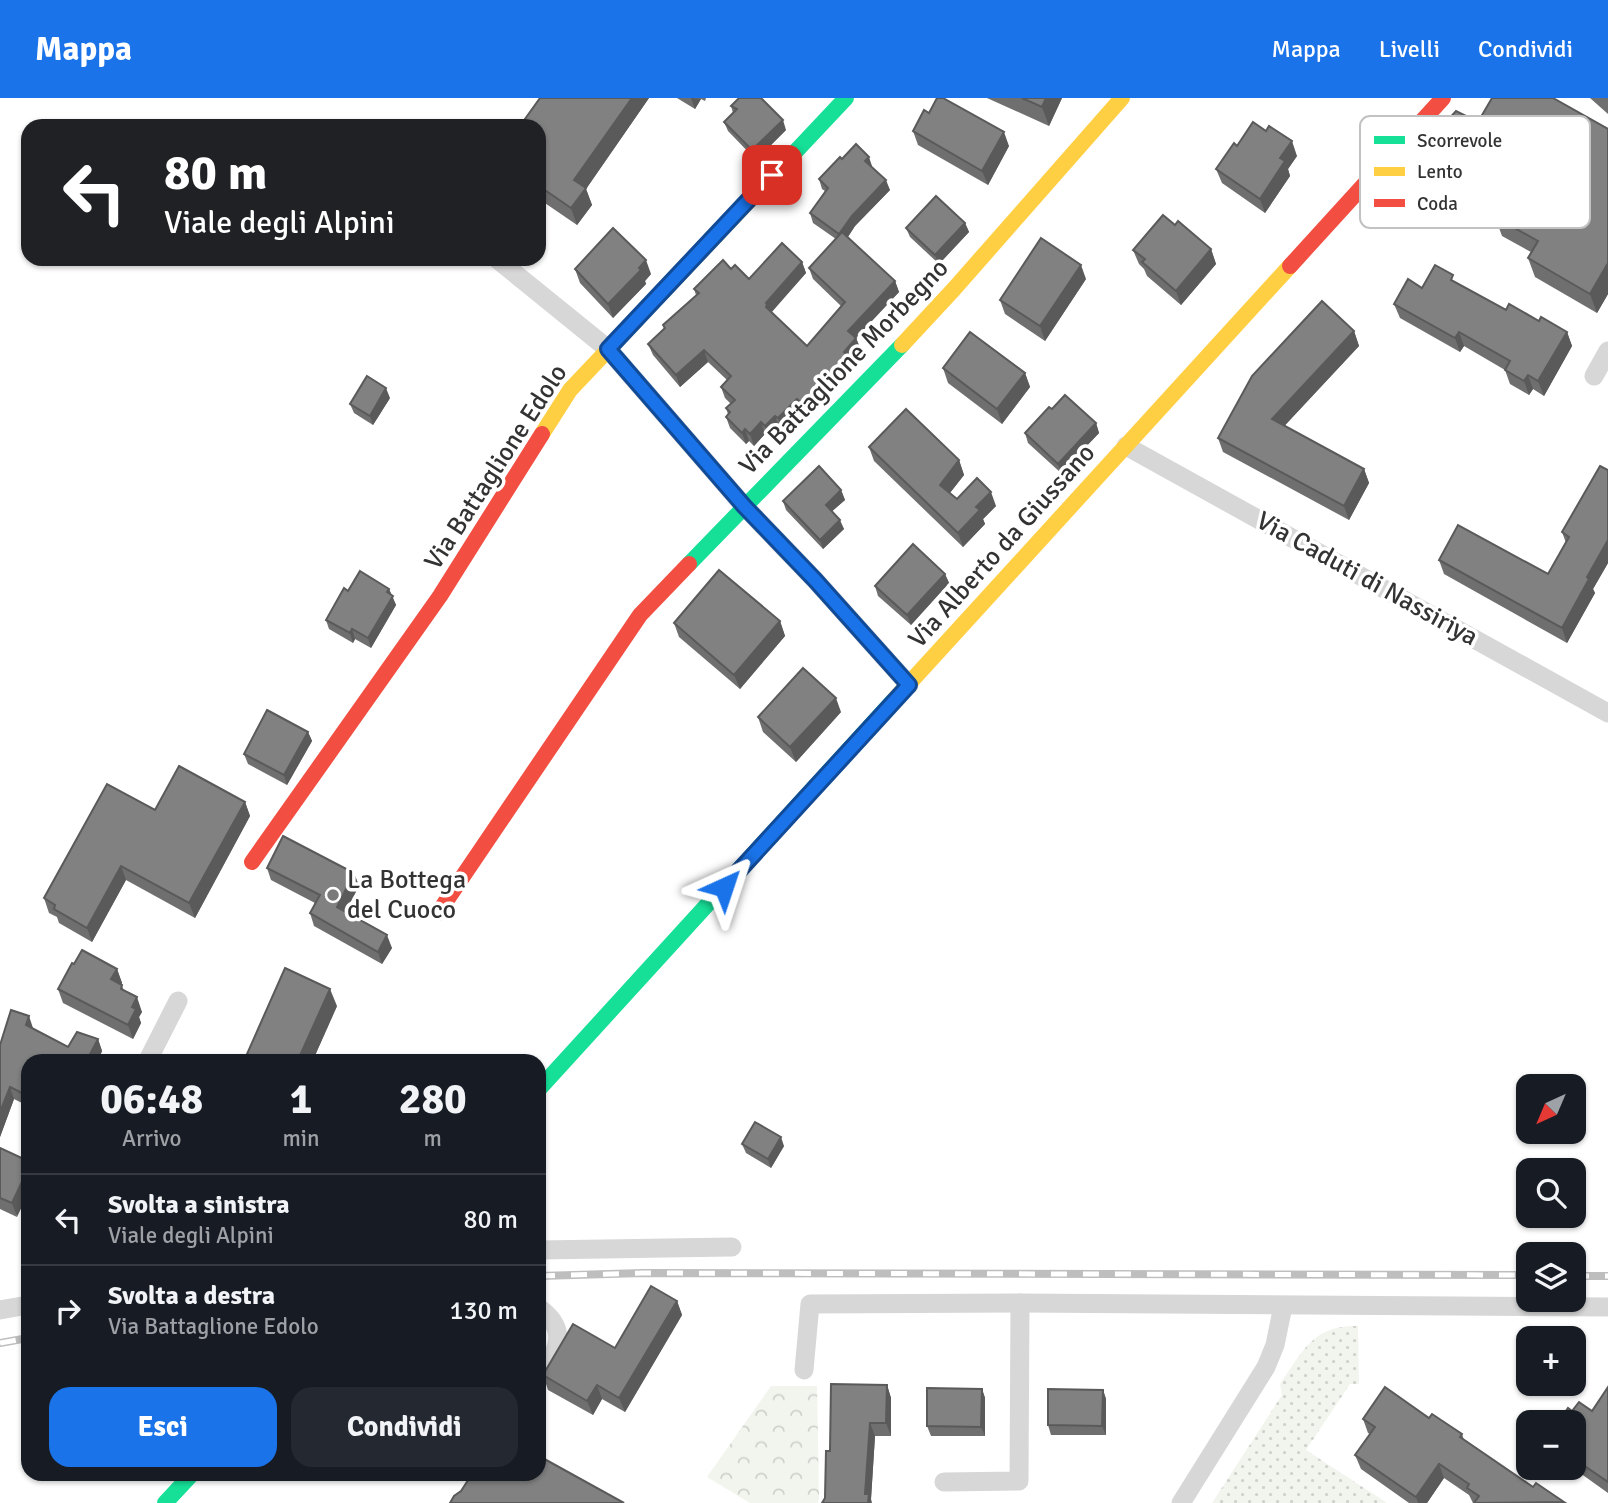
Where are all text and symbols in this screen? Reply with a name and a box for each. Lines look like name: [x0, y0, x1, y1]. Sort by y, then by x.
text: Mappa: [35, 29, 132, 70]
text: Mappa: [1272, 34, 1341, 64]
text: Livelli: [1379, 34, 1440, 64]
text: Condividi: [1478, 34, 1573, 64]
legend: [1360, 116, 1590, 228]
text: Scorrevole: [1417, 129, 1502, 153]
text: 80 m: [164, 143, 267, 203]
pin: [742, 145, 802, 205]
icon: left: [49, 147, 140, 238]
icon: arrive: [753, 156, 791, 194]
text: Lento: [1417, 160, 1463, 184]
text: Coda: [1417, 192, 1458, 216]
text: Viale degli Alpini: [164, 203, 395, 242]
street label: Via Battaglione Morbegno: [733, 252, 955, 482]
street label: Via Battaglione Edolo: [418, 358, 574, 576]
street label: Via Alberto da Giussano: [902, 437, 1102, 655]
street label: Via Caduti di Nassiriya: [1251, 505, 1483, 653]
position arrow: [687, 850, 761, 924]
place label: La Bottega del Cuoco: [347, 864, 466, 926]
marker: La Bottega del Cuoco: [325, 887, 341, 903]
text: 06:48: [100, 1074, 203, 1125]
text: 1: [290, 1074, 312, 1125]
text: 280: [399, 1074, 467, 1125]
north arrow: [1516, 1074, 1586, 1144]
map controls: [1516, 1074, 1586, 1480]
text: Arrivo: [122, 1124, 181, 1153]
text: min: [282, 1124, 320, 1153]
text: m: [424, 1124, 442, 1153]
button: search: [1516, 1158, 1586, 1228]
text: Svolta a sinistra: [108, 1189, 290, 1221]
icon: left: [49, 1201, 87, 1239]
text: 80 m: [463, 1204, 518, 1236]
text: Viale degli Alpini: [108, 1221, 274, 1250]
button: layers: [1516, 1242, 1586, 1312]
text: Svolta a destra: [108, 1280, 275, 1312]
icon: right: [49, 1292, 87, 1330]
text: 130 m: [449, 1295, 518, 1327]
text: Via Battaglione Edolo: [108, 1312, 319, 1341]
button: +: [1516, 1326, 1586, 1396]
button: Esci: [49, 1387, 277, 1467]
button: Condividi: [291, 1387, 518, 1467]
button: −: [1516, 1410, 1586, 1480]

